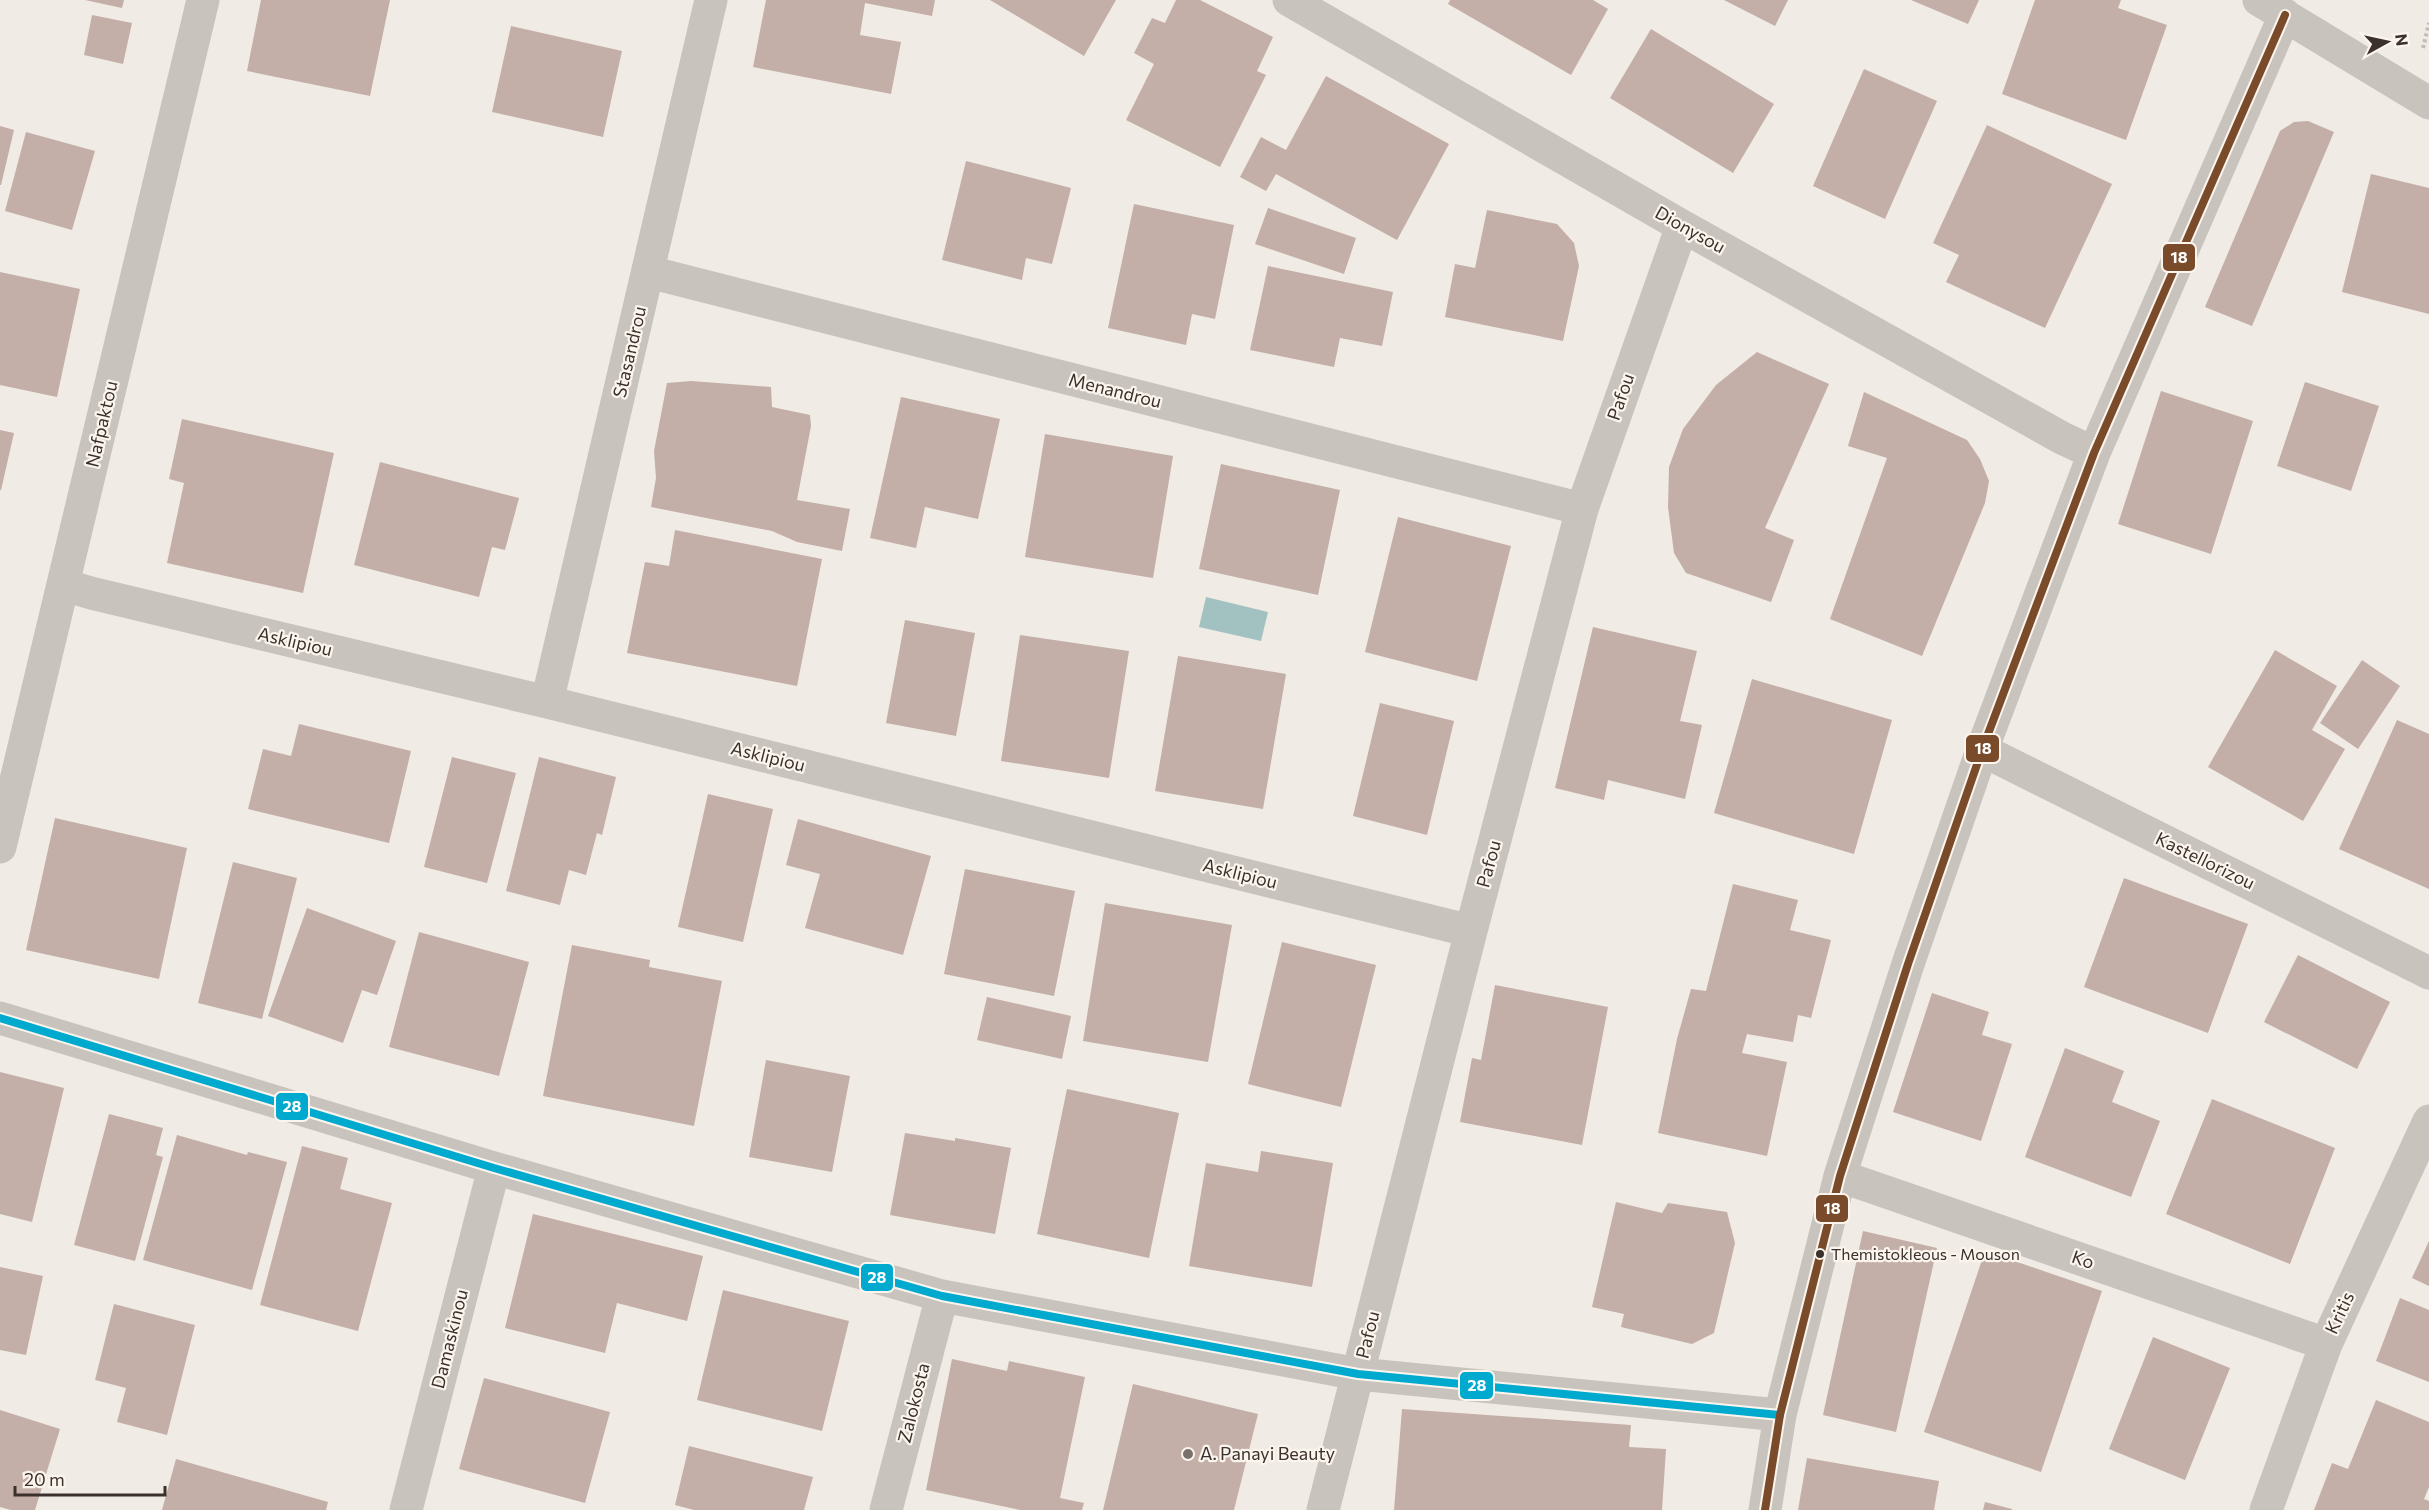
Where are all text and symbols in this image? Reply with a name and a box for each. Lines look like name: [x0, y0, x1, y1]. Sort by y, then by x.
north arrow: [2357, 12, 2417, 72]
text: N: [2392, 33, 2413, 47]
street label: Dionysou: [1651, 201, 1729, 257]
line badge: 18: [2162, 243, 2196, 272]
text: 18: [2170, 247, 2188, 266]
street label: Stasandrou: [608, 304, 650, 400]
street label: Menandrou: [1067, 368, 1164, 412]
street label: Pafou: [1602, 370, 1638, 423]
street label: Nafpaktou: [80, 378, 122, 469]
street label: Asklipiou: [256, 622, 335, 660]
line badge: 18: [1965, 734, 2000, 763]
street label: Asklipiou: [729, 736, 808, 776]
text: 18: [1974, 738, 1992, 757]
street label: Kastellorizou: [2152, 827, 2259, 894]
street label: Pafou: [1471, 838, 1505, 890]
street label: Asklipiou: [1201, 853, 1280, 893]
line badge: 28: [275, 1092, 309, 1121]
text: 28: [283, 1096, 302, 1115]
line badge: 18: [1815, 1194, 1849, 1223]
text: 18: [1823, 1198, 1841, 1217]
place label: Themistokleous - Mouson: [1831, 1244, 2020, 1263]
street label: Ko: [2069, 1245, 2097, 1273]
marker: Themistokleous - Mouson: [1814, 1248, 1826, 1260]
line badge: 28: [860, 1263, 894, 1292]
text: 28: [868, 1267, 887, 1286]
street label: Damaskinou: [426, 1287, 472, 1391]
street label: Kritis: [2320, 1288, 2358, 1337]
street label: Pafou: [1351, 1309, 1384, 1361]
street label: Zalokosta: [892, 1360, 934, 1445]
line badge: 28: [1459, 1371, 1494, 1400]
text: 28: [1468, 1375, 1487, 1394]
place label: A. Panayi Beauty: [1200, 1442, 1335, 1464]
marker: A. Panayi Beauty: [1181, 1447, 1195, 1461]
scale bar: [15, 1459, 165, 1497]
text: 20 m: [24, 1468, 65, 1490]

